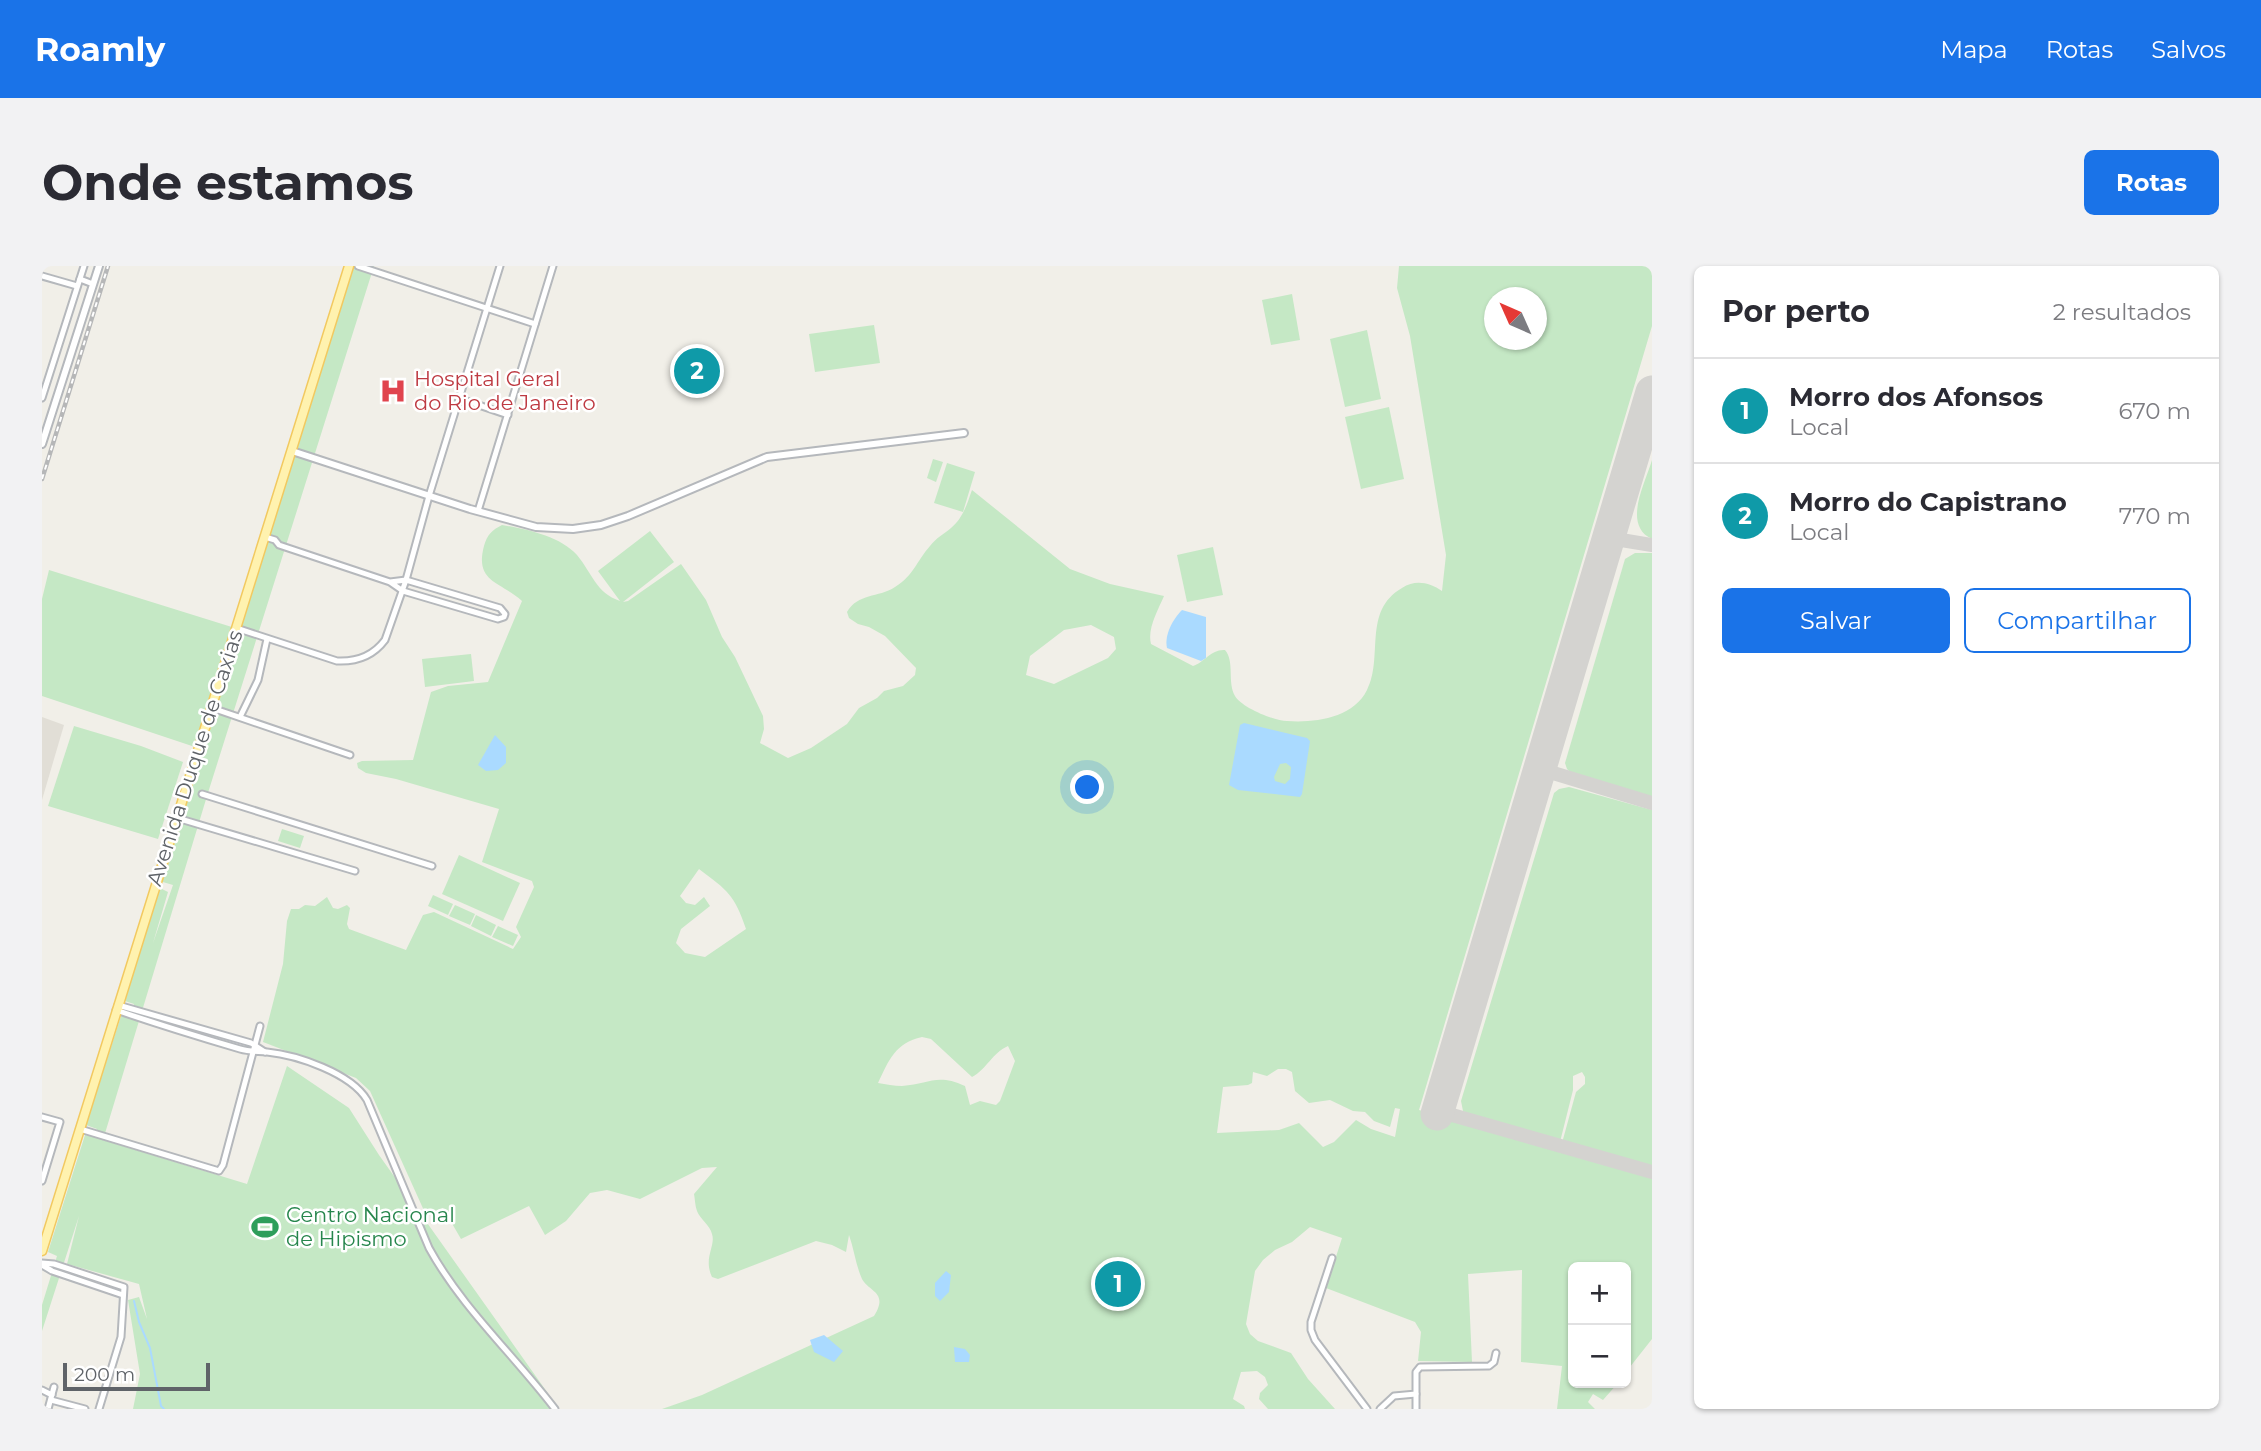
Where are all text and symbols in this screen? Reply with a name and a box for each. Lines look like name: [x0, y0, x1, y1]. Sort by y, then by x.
text: Roamly: [35, 29, 165, 69]
text: Mapa: [1940, 35, 2008, 64]
text: Rotas: [2046, 35, 2113, 64]
text: Salvos: [2151, 35, 2226, 64]
button: Rotas: [2084, 150, 2219, 215]
text: Onde estamos: [42, 153, 413, 212]
north arrow: [1484, 287, 1547, 350]
text: Por perto: [1722, 293, 1870, 330]
text: 2 resultados: [2053, 298, 2191, 326]
pin: 2: [674, 345, 720, 397]
place label: Hospital Geral do Rio de Janeiro: [414, 366, 596, 415]
hospital icon: Hospital Geral do Rio de Janeiro: [378, 376, 408, 406]
text: Morro dos Afonsos: [1789, 381, 2043, 413]
text: 1: [1740, 397, 1750, 425]
text: 670 m: [2118, 397, 2191, 425]
text: Local: [1789, 413, 1850, 441]
text: Morro do Capistrano: [1789, 486, 2067, 518]
text: 2: [1738, 502, 1752, 530]
text: 770 m: [2119, 502, 2191, 530]
text: Local: [1789, 518, 1850, 546]
button: Salvar: [1722, 588, 1950, 653]
button: Compartilhar: [1964, 588, 2191, 653]
street label: Avenida Duque de Caxias: [141, 627, 248, 889]
your location: [1070, 770, 1104, 804]
place label: Centro Nacional de Hipismo: [286, 1202, 455, 1251]
sports icon: Centro Nacional de Hipismo: [250, 1212, 280, 1242]
pin: 1: [1095, 1258, 1141, 1310]
map controls: [1568, 1262, 1631, 1388]
button: +: [1568, 1262, 1631, 1325]
button: −: [1568, 1325, 1631, 1388]
scale bar: [63, 1360, 210, 1392]
text: 200 m: [74, 1363, 135, 1386]

